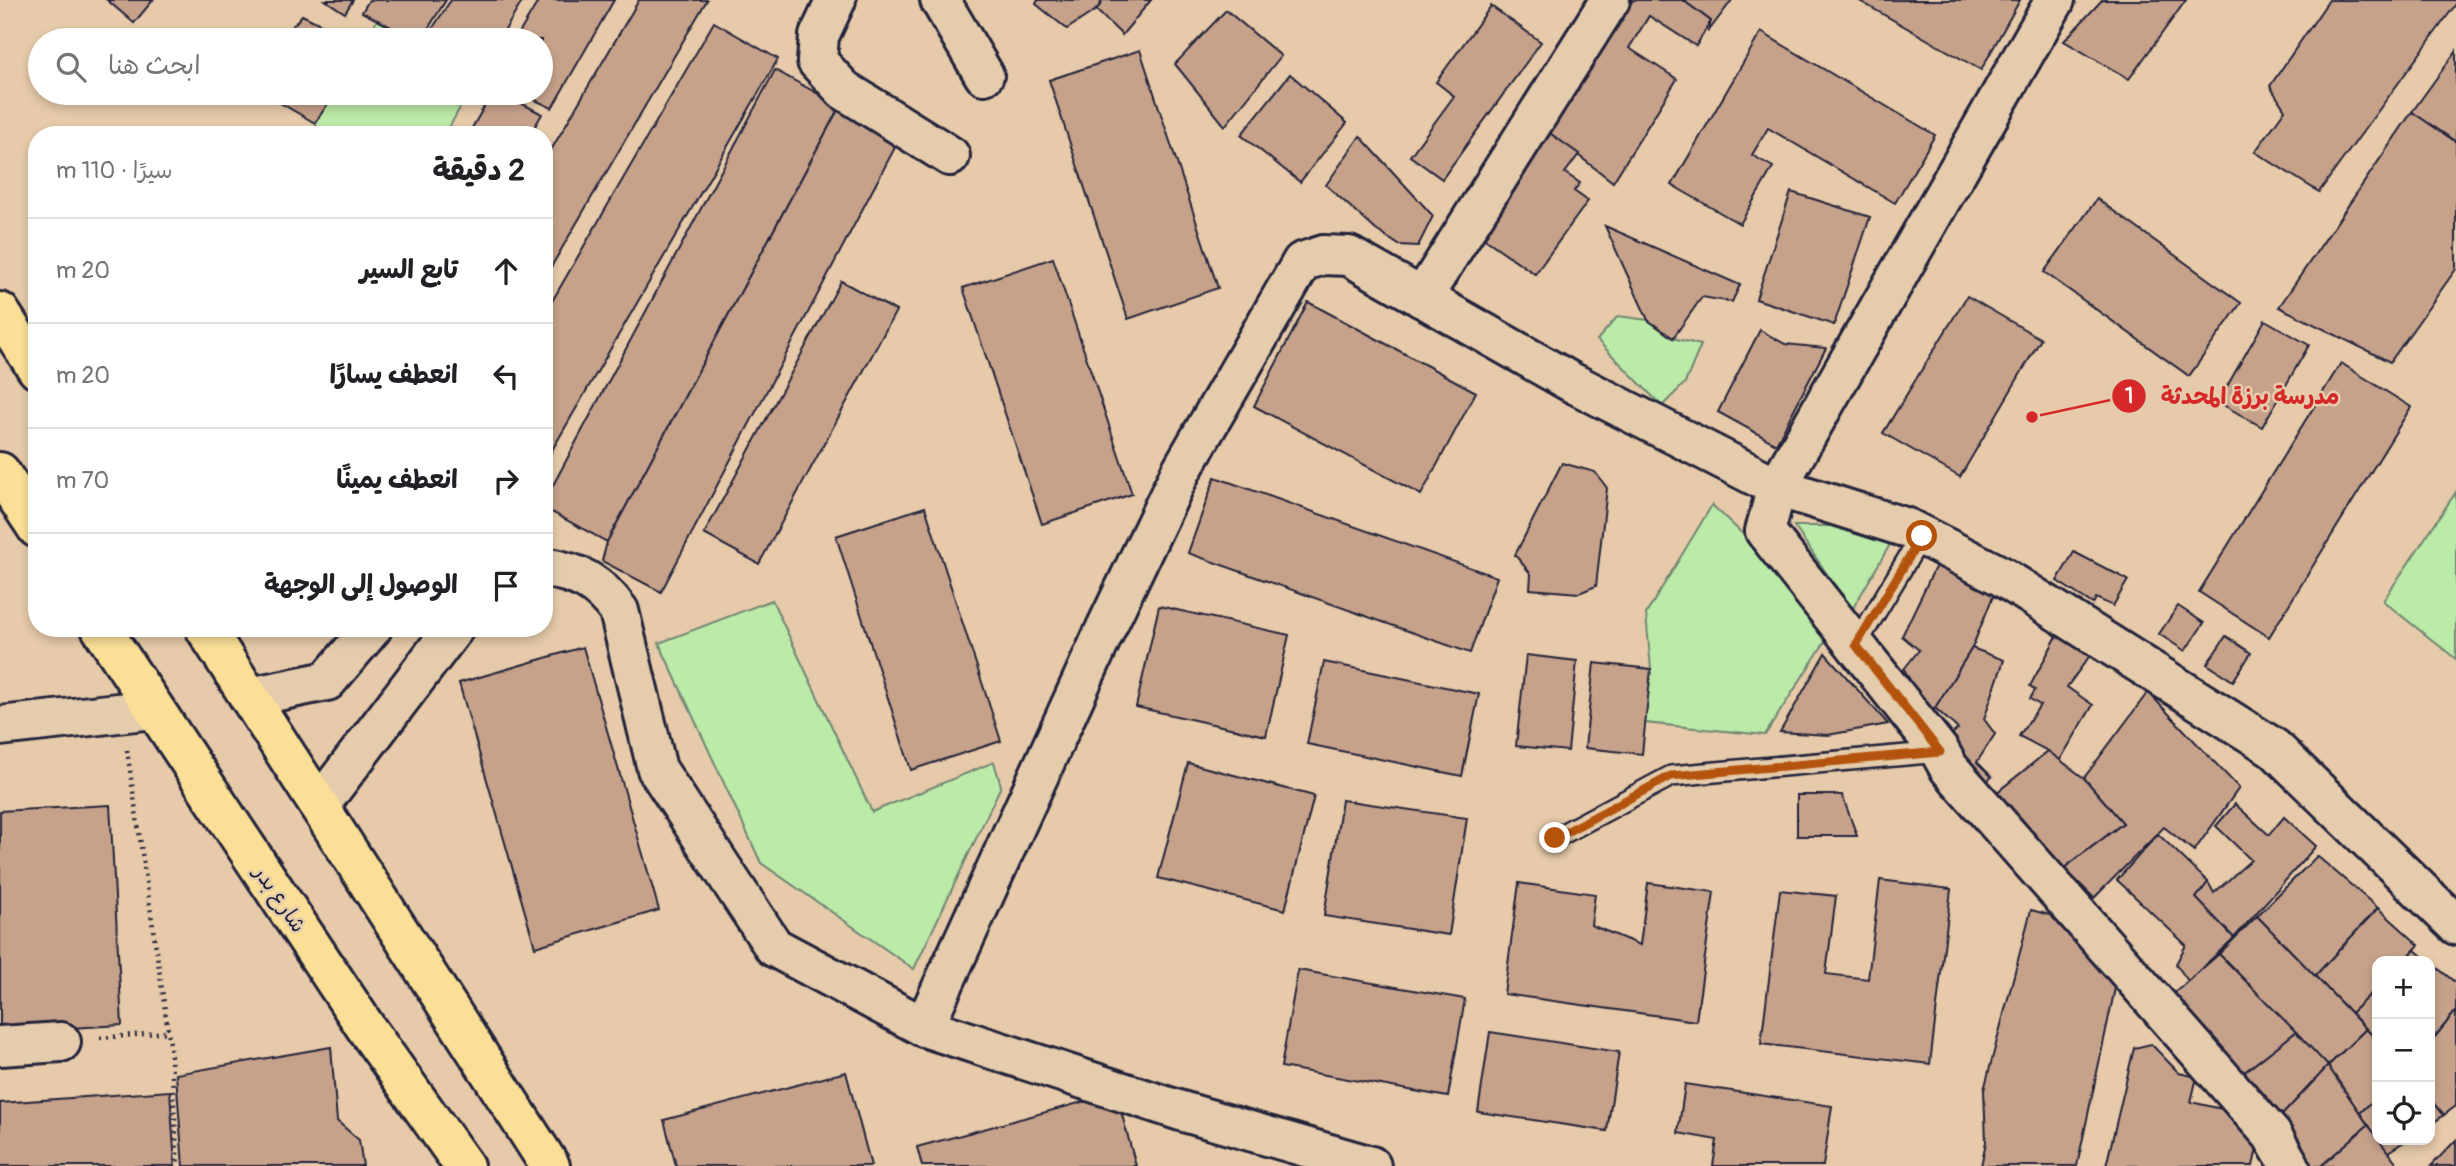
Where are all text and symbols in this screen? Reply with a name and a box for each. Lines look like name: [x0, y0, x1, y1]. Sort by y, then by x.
search box: [28, 28, 553, 105]
icon: search: [52, 48, 90, 86]
text: ابحث هنا: [108, 50, 201, 82]
text: 2 دقيقة: [433, 152, 525, 189]
text: سيرًا · 110 m: [56, 156, 173, 185]
icon: ahead: [487, 252, 525, 290]
text: تابع السير: [360, 254, 458, 286]
text: 20 m: [56, 256, 110, 285]
icon: left: [487, 357, 525, 395]
text: انعطف يسارًا: [329, 359, 458, 391]
text: 20 m: [56, 361, 110, 390]
callout: مدرسة برزة المحدثة: [2112, 374, 2354, 418]
text: مدرسة برزة المحدثة: [2161, 382, 2339, 411]
text: 1: [2125, 383, 2133, 410]
icon: right: [487, 462, 525, 500]
text: انعطف يمينًا: [336, 464, 458, 496]
text: 70 m: [56, 466, 109, 495]
route start: [1906, 520, 1937, 551]
icon: arrive: [487, 567, 525, 605]
text: الوصول إلى الوجهة: [264, 569, 458, 601]
route end: [1539, 822, 1570, 853]
street label: شارع بدر: [246, 859, 312, 938]
map controls: [2372, 956, 2435, 1145]
button: +: [2372, 956, 2435, 1019]
button: −: [2372, 1019, 2435, 1082]
button: locate: [2372, 1082, 2435, 1145]

